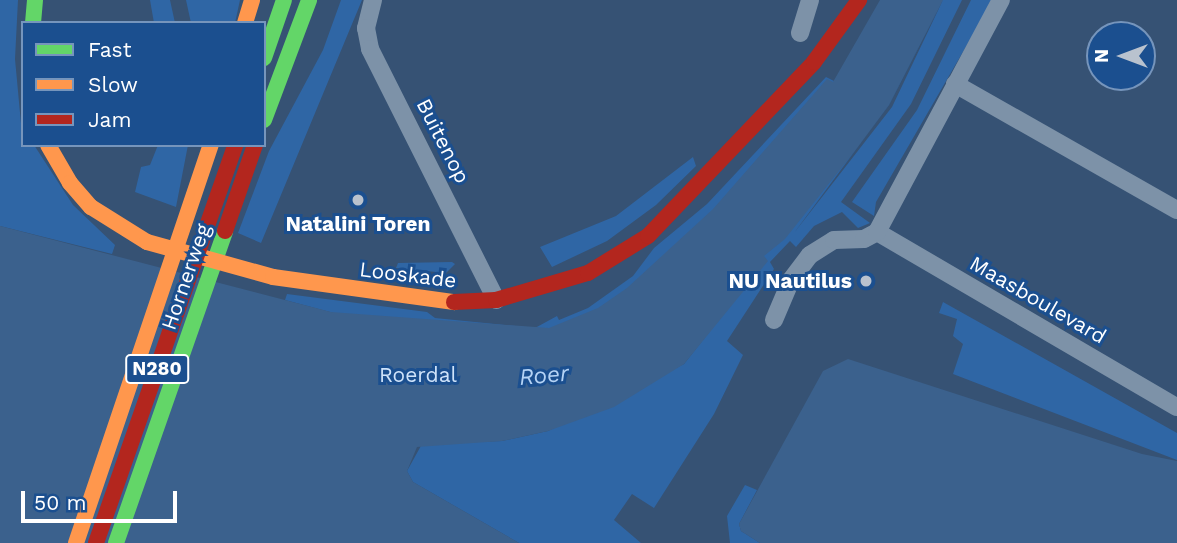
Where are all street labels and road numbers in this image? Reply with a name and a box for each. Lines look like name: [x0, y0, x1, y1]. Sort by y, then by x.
street label: Buitenop: [411, 94, 475, 188]
street label: Hornerweg: [156, 221, 216, 333]
street label: Maasboulevard: [965, 251, 1111, 349]
street label: Looskade: [358, 257, 458, 293]
road number: N280: [124, 354, 190, 384]

